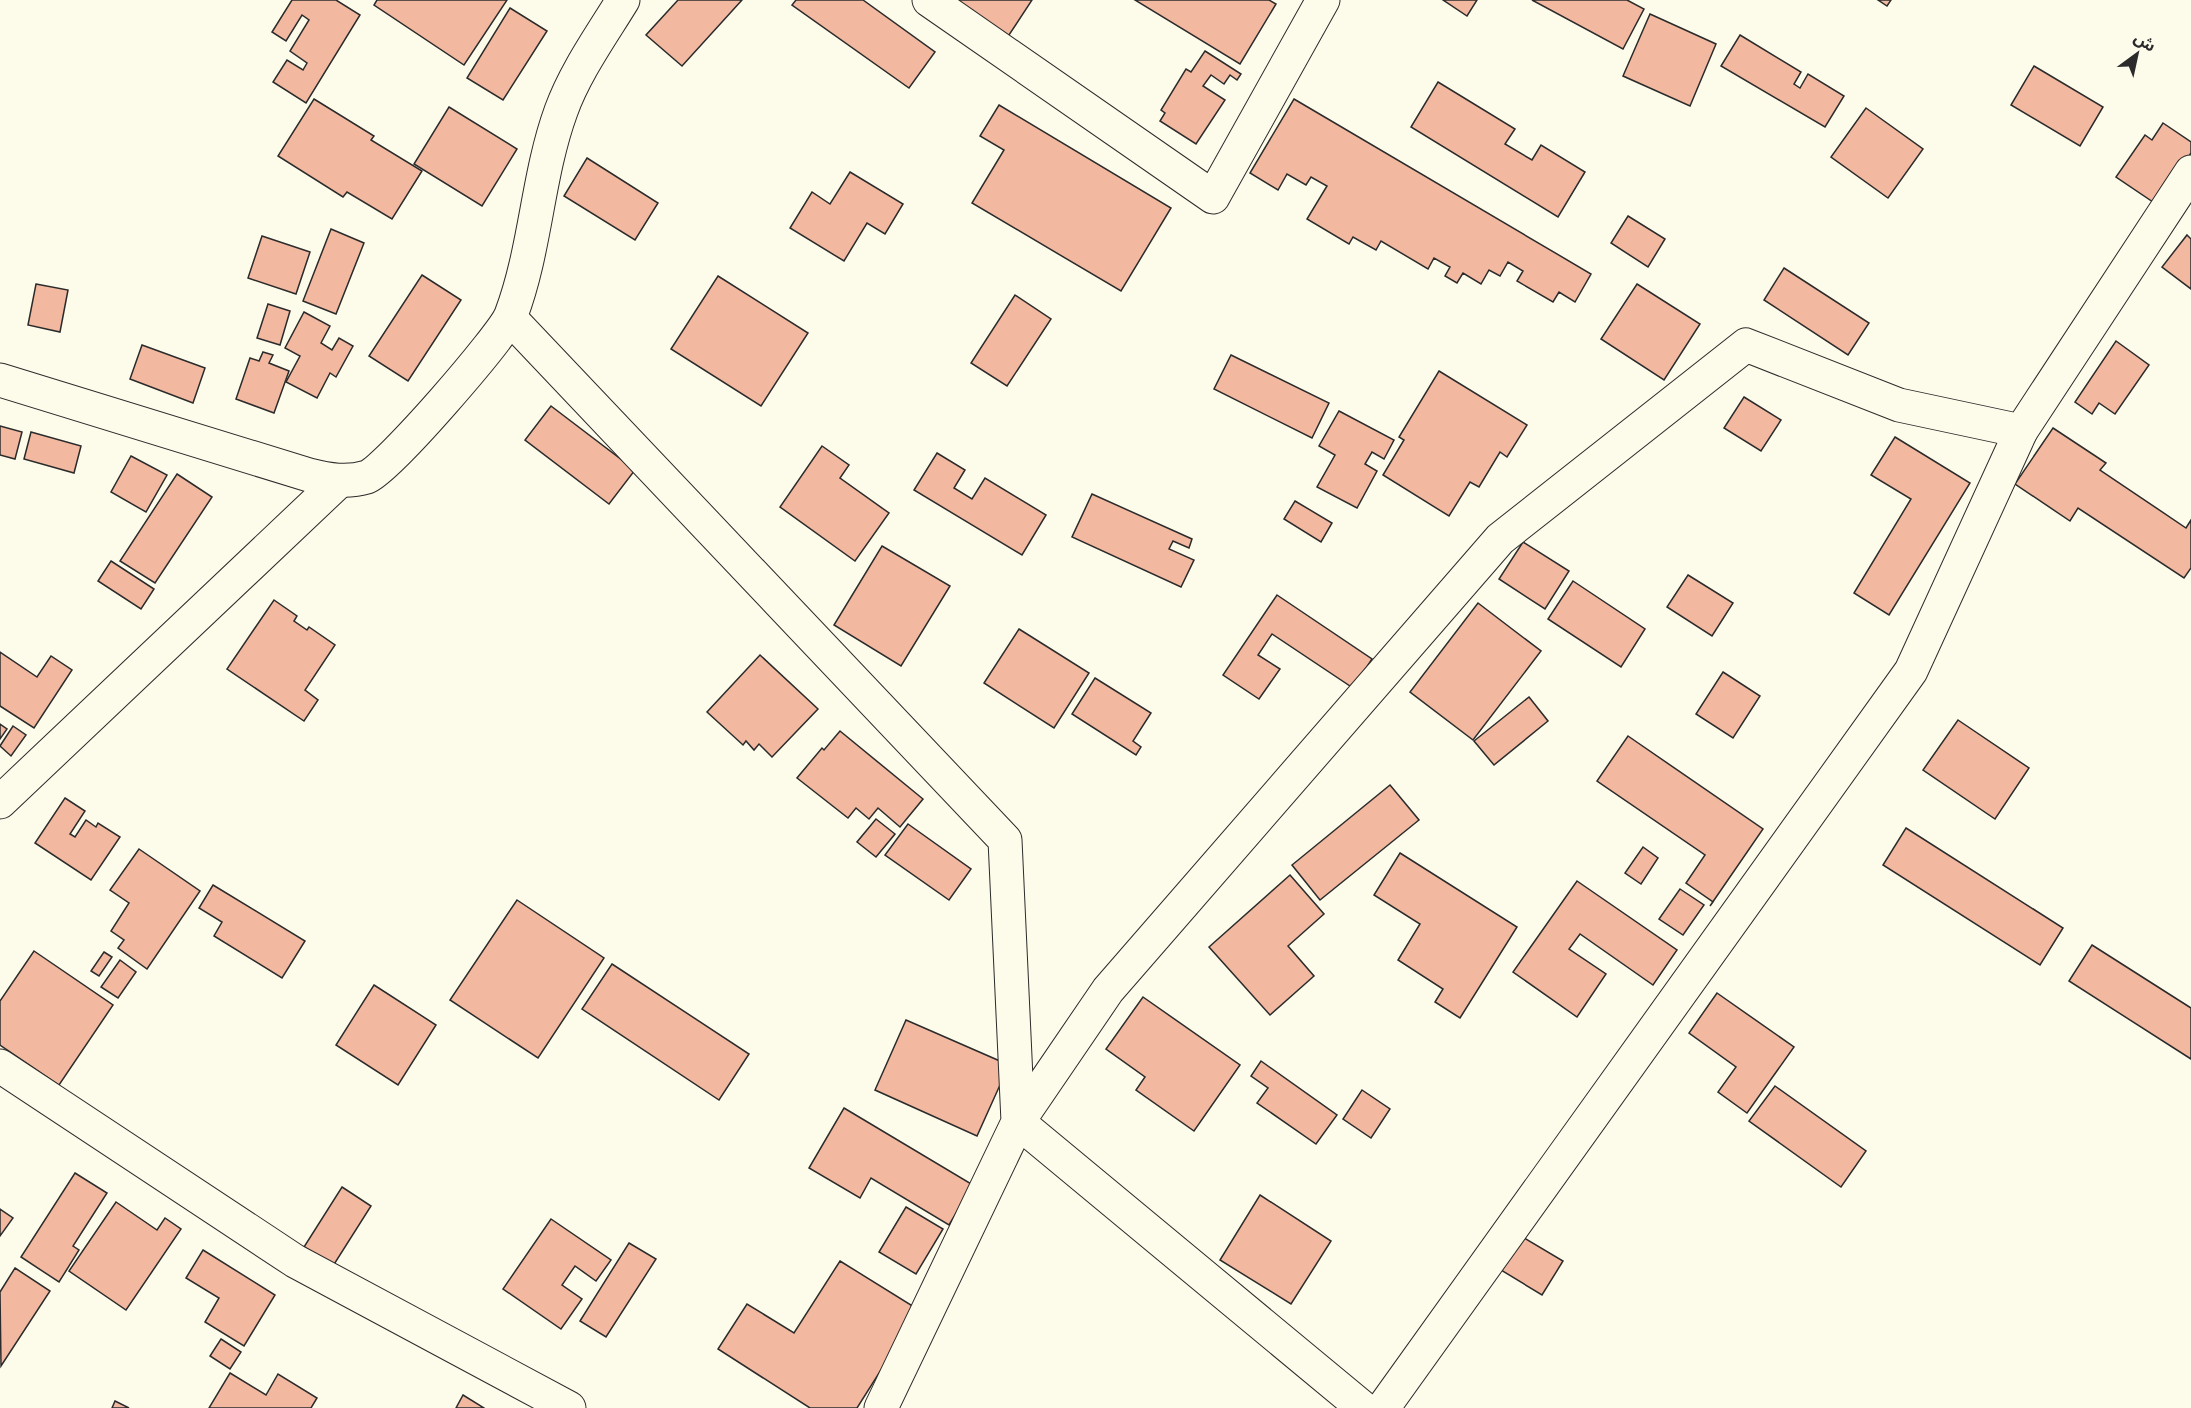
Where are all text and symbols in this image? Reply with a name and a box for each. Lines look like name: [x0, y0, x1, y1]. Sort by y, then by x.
north arrow: [2107, 24, 2167, 84]
text: ش: [2129, 27, 2160, 57]

